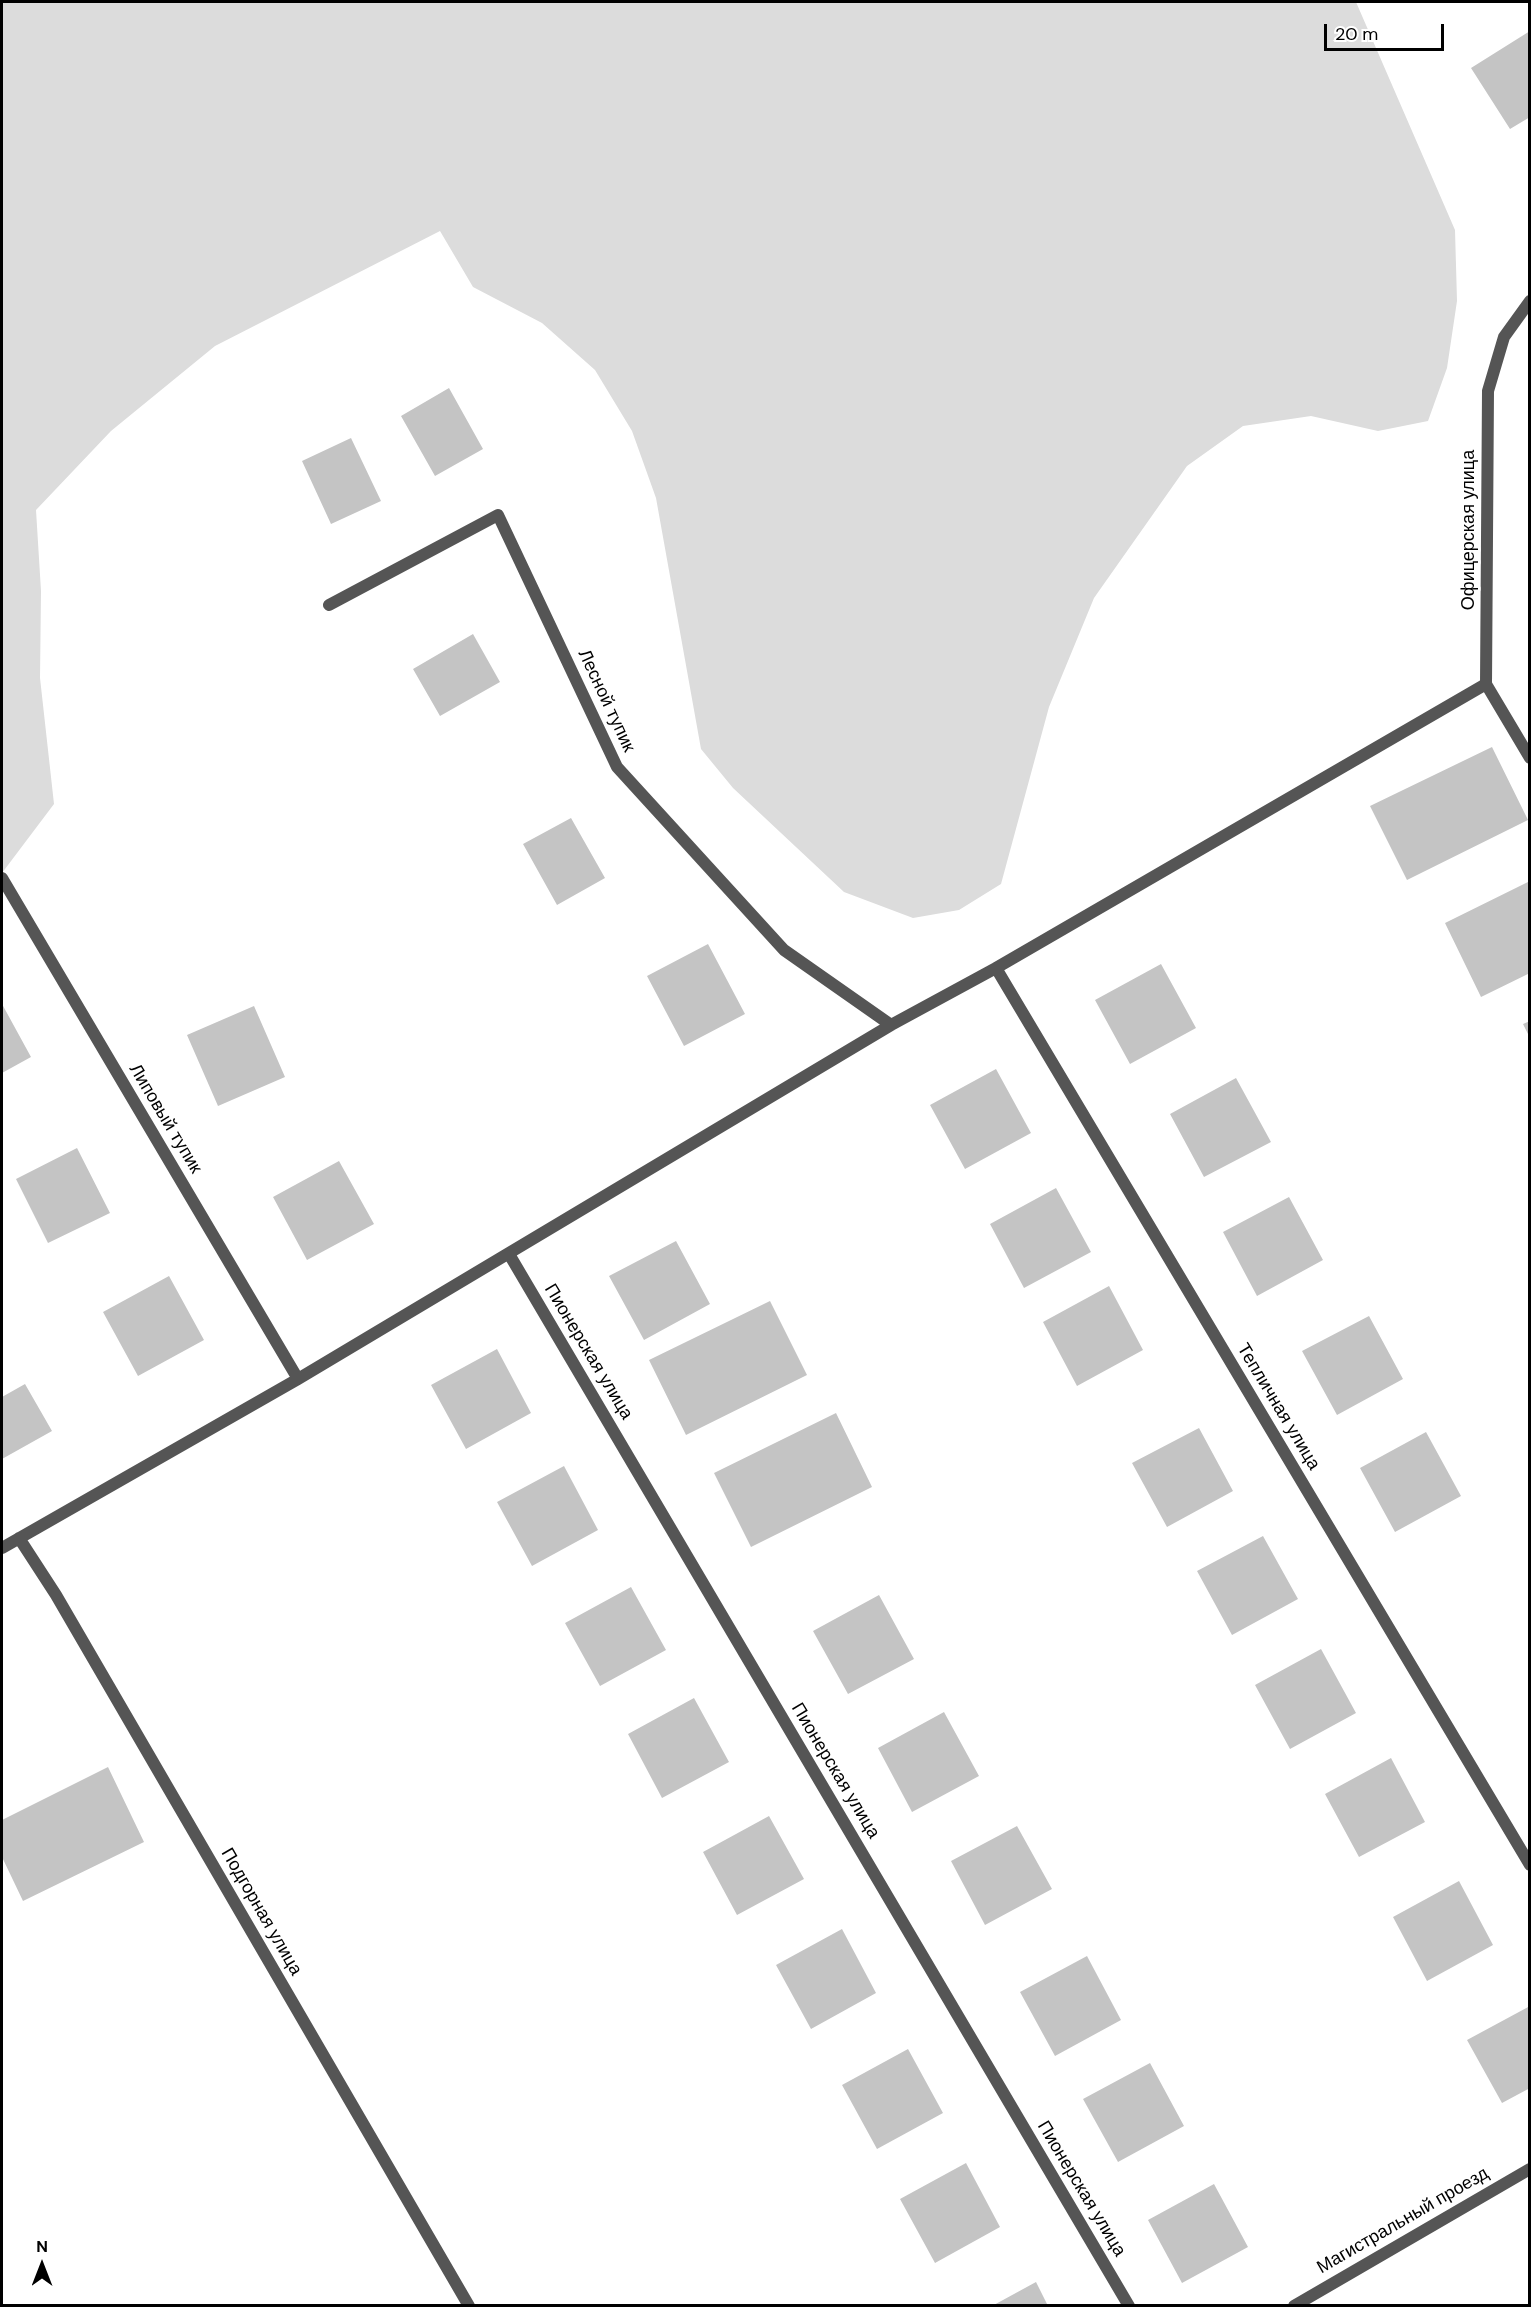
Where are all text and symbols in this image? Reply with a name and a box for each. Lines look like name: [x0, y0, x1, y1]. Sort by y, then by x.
scale bar: [1327, 12, 1447, 50]
text: 20 m: [1335, 22, 1378, 46]
street label: Офицерская улица: [1458, 450, 1480, 610]
street label: Лесной тупик: [573, 646, 639, 756]
street label: Липовый тупик: [124, 1060, 206, 1178]
street label: Пионерская улица: [539, 1280, 637, 1424]
street label: Тепличная улица: [1232, 1340, 1324, 1474]
street label: Пионерская улица: [786, 1699, 884, 1843]
street label: Подгорная улица: [216, 1845, 306, 1979]
street label: Пионерская улица: [1032, 2117, 1130, 2261]
street label: Магистральный проезд: [1313, 2163, 1493, 2279]
north arrow: [12, 2235, 72, 2295]
text: N: [36, 2236, 48, 2257]

